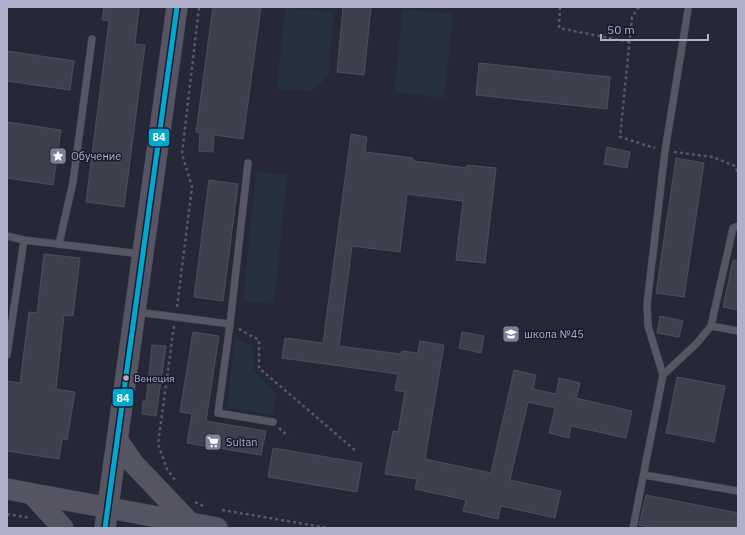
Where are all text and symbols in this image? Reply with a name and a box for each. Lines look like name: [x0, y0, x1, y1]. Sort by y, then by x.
scale bar: [601, 16, 708, 42]
text: 50 m: [607, 22, 635, 37]
line badge: 84: [148, 128, 170, 147]
text: 84: [152, 130, 166, 144]
place icon: Обучение: [48, 146, 68, 166]
place label: Обучение: [71, 149, 121, 163]
school or university icon: школа №45: [501, 324, 521, 344]
place label: школа №45: [524, 327, 584, 341]
place label: Венеция: [134, 372, 175, 385]
marker: Венеция: [121, 373, 131, 383]
line badge: 84: [112, 388, 134, 407]
text: 84: [116, 391, 130, 405]
supermarket icon: Sultan: [203, 432, 223, 452]
place label: Sultan: [226, 435, 258, 449]

